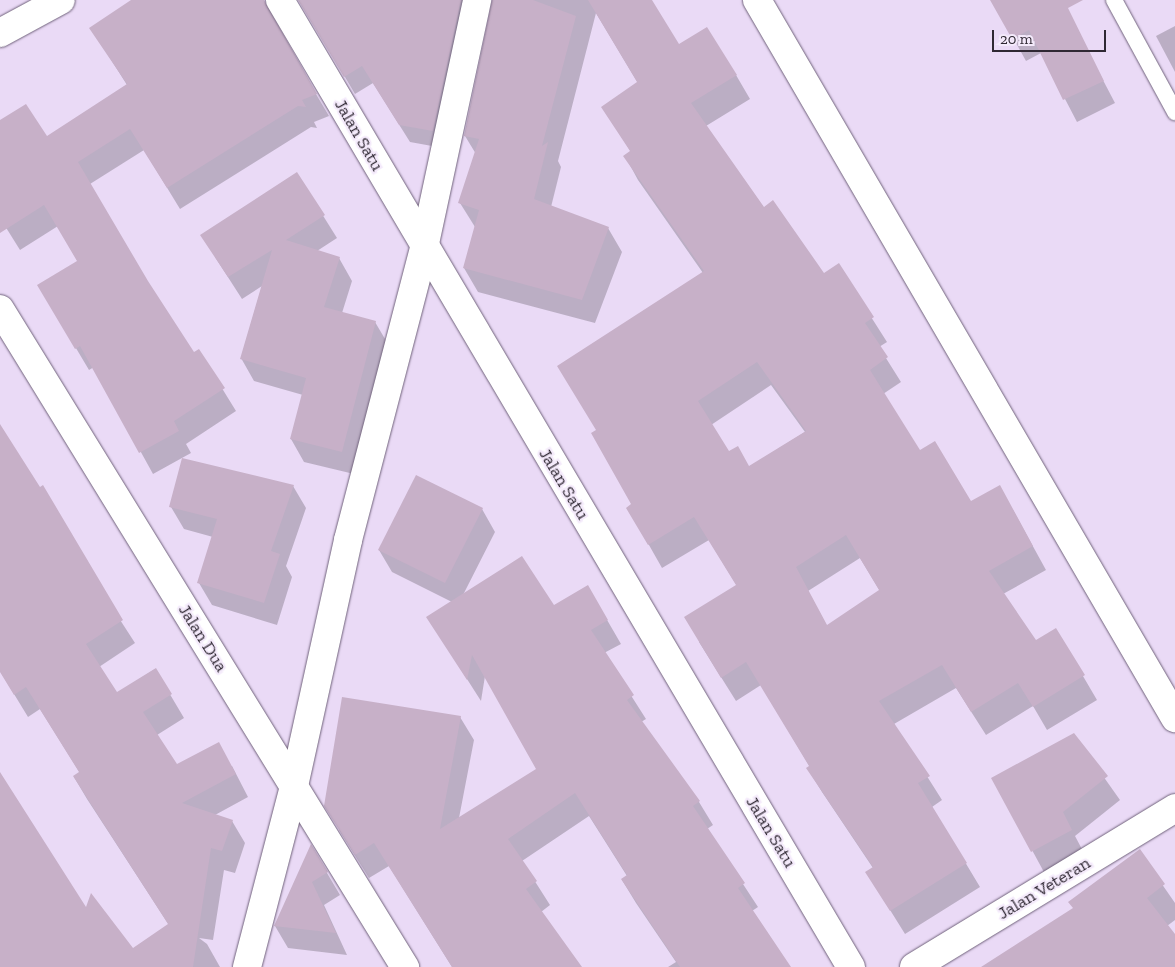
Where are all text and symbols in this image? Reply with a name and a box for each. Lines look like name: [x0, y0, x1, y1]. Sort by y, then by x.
scale bar: [995, 20, 1109, 52]
text: 20 m: [1000, 30, 1033, 48]
street label: Jalan Satu: [330, 95, 388, 175]
street label: Jalan Satu: [534, 444, 594, 524]
street label: Jalan Dua: [174, 600, 232, 676]
street label: Jalan Satu: [741, 792, 801, 872]
street label: Jalan Veteran: [993, 852, 1095, 924]

